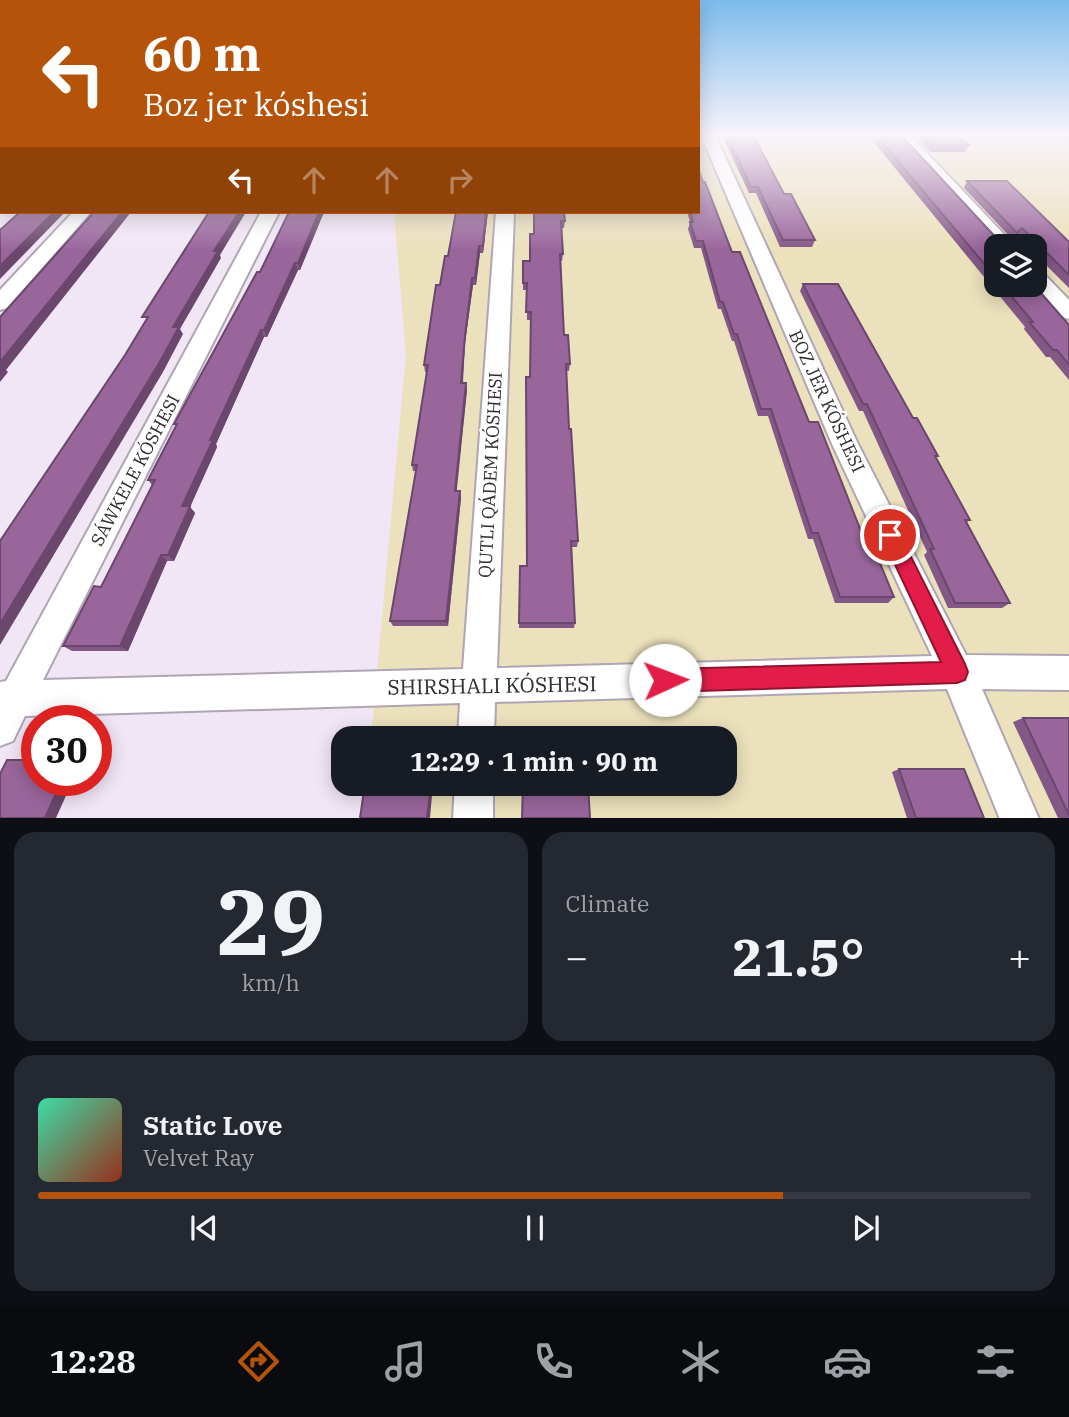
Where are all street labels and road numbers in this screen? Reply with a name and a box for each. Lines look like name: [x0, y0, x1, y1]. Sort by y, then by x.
street label: BOZ JER KÓSHESI: [784, 326, 870, 476]
street label: QUTLI QÁDEM KÓSHESI: [473, 371, 507, 579]
street label: SÁWKELE KÓSHESI: [85, 390, 185, 550]
street label: SHIRSHALI KÓSHESI: [387, 669, 597, 701]

